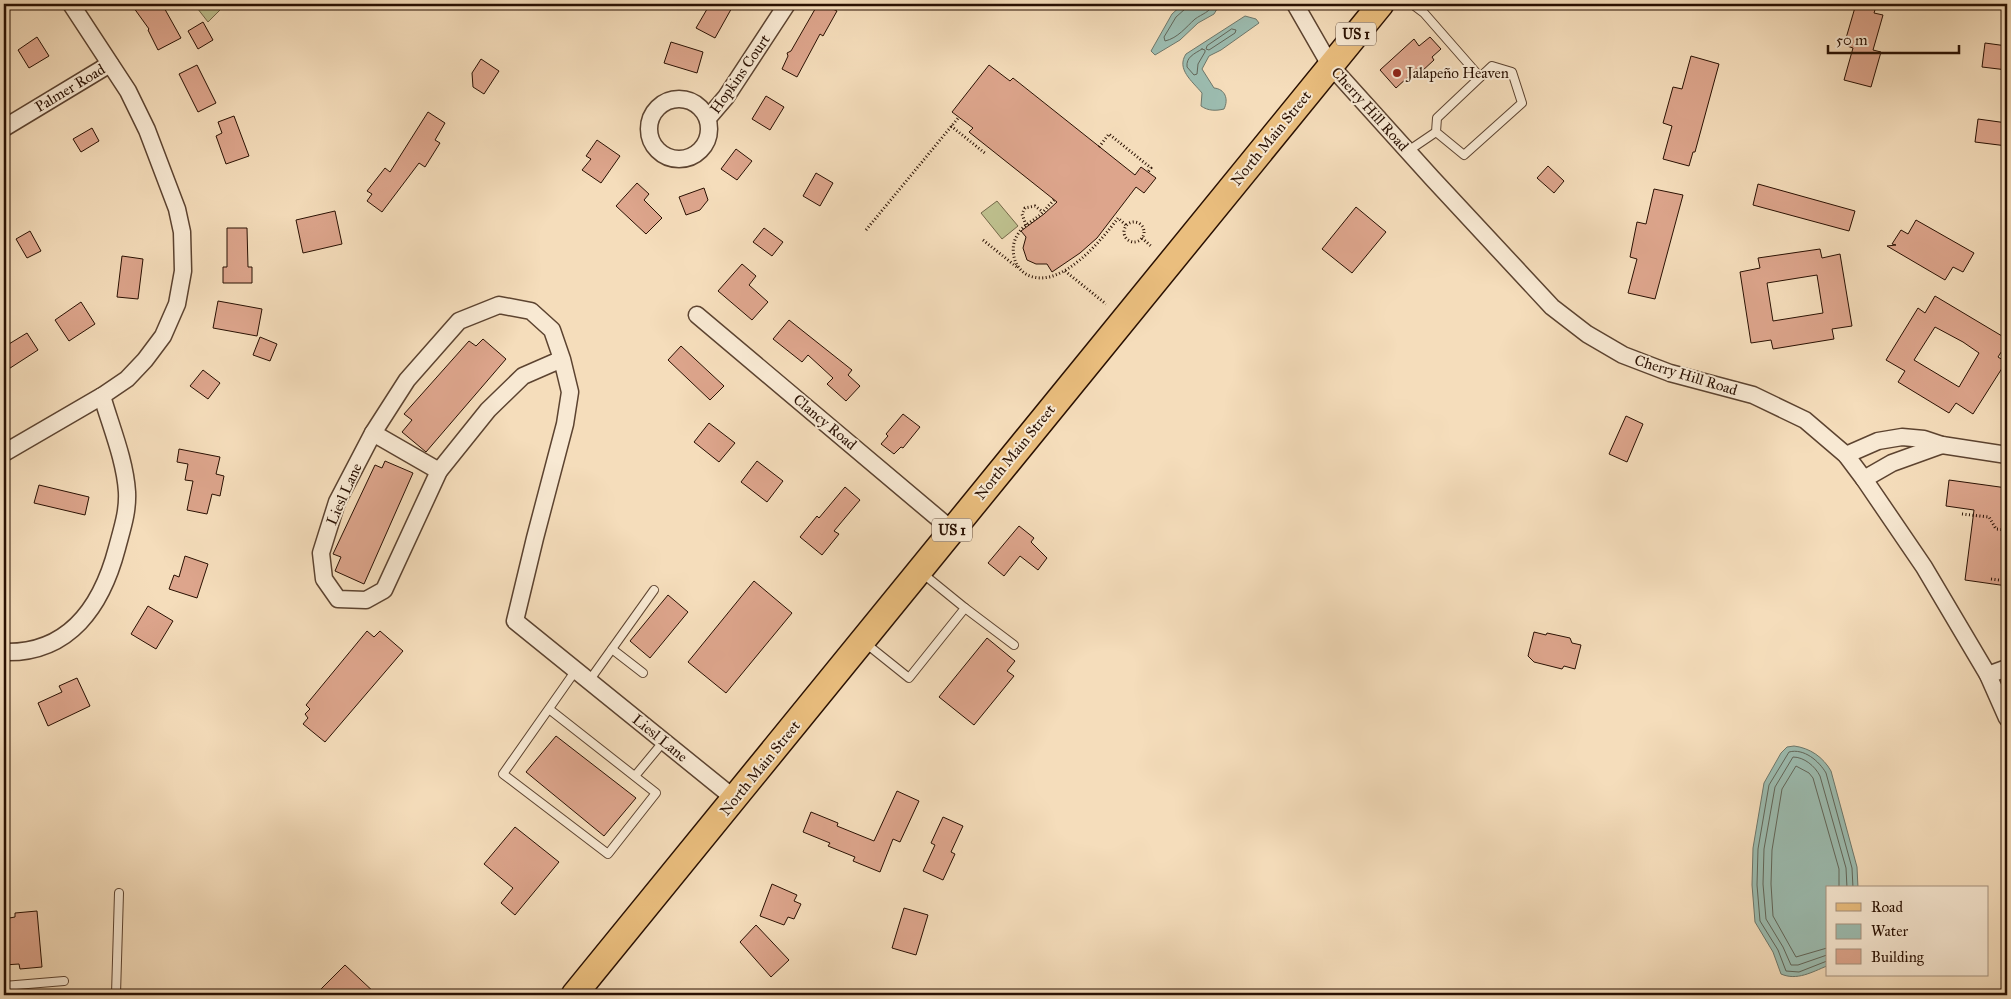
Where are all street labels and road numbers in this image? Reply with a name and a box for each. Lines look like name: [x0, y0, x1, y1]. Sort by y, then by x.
road number: US 1: [1336, 22, 1376, 46]
street label: Hopkins Court: [706, 30, 774, 117]
street label: Palmer Road: [32, 60, 109, 116]
street label: Cherry Hill Road: [1328, 63, 1413, 155]
street label: North Main Street: [1227, 86, 1315, 189]
street label: Cherry Hill Road: [1632, 351, 1740, 399]
street label: Clancy Road: [790, 390, 861, 454]
street label: North Main Street: [971, 400, 1059, 503]
street label: Liesl Lane: [322, 460, 366, 528]
road number: US 1: [932, 518, 972, 542]
street label: Liesl Lane: [629, 710, 691, 766]
street label: North Main Street: [716, 716, 804, 819]

